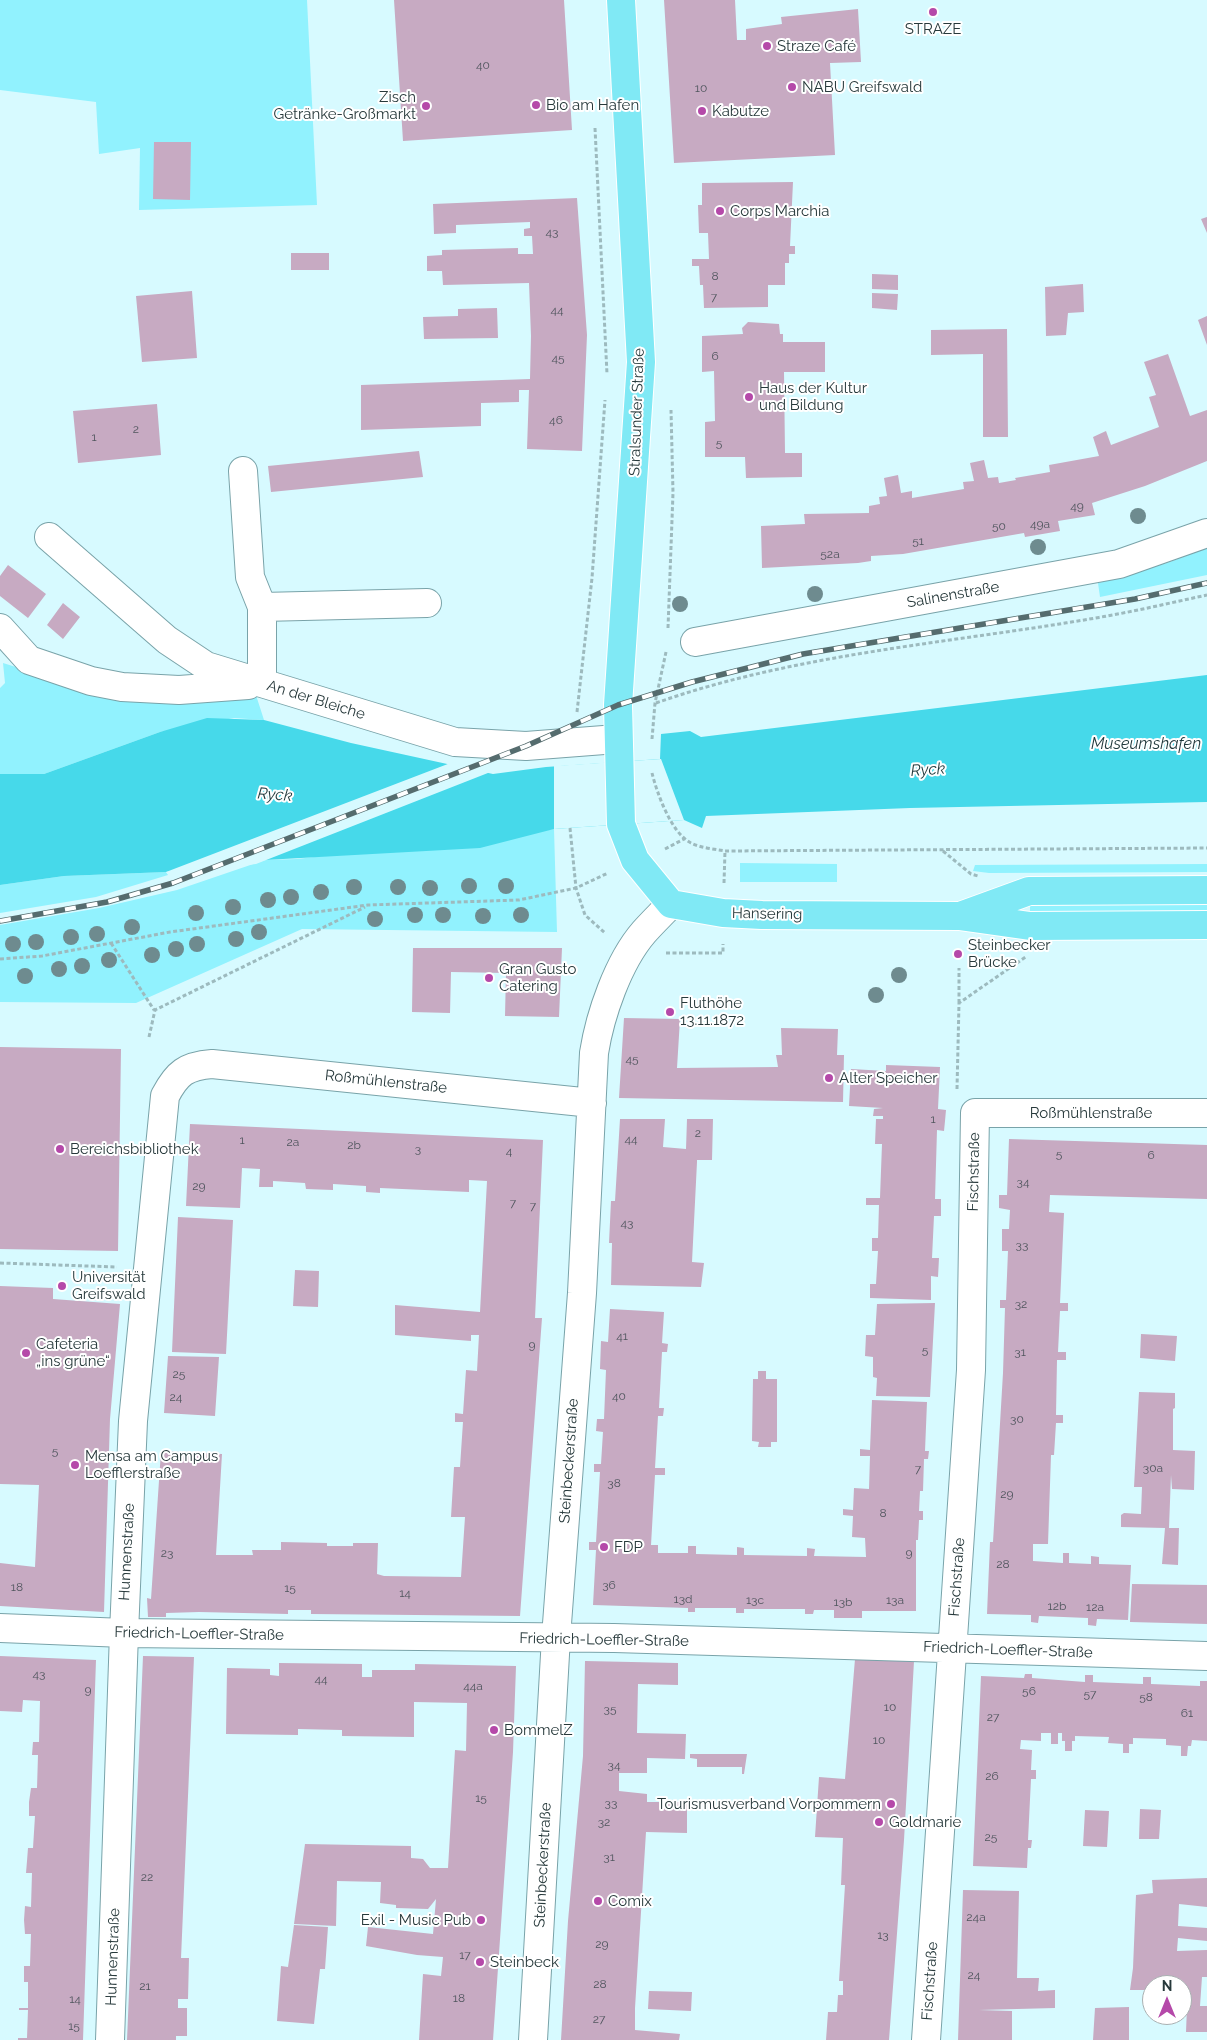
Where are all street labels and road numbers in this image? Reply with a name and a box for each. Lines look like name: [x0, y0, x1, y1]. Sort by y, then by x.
street label: Stralsunder Straße: [626, 348, 648, 476]
street label: Salinenstraße: [905, 578, 1001, 612]
street label: An der Bleiche: [265, 677, 367, 723]
street label: Hansering: [732, 904, 802, 924]
street label: Roßmühlenstraße: [324, 1067, 448, 1097]
street label: Roßmühlenstraße: [1030, 1104, 1152, 1122]
street label: Fischstraße: [964, 1132, 984, 1212]
street label: Steinbeckerstraße: [556, 1398, 582, 1524]
street label: Hunnenstraße: [115, 1503, 139, 1601]
street label: Fischstraße: [945, 1537, 969, 1617]
street label: Friedrich-Loeffler-Straße: [114, 1624, 284, 1644]
street label: Friedrich-Loeffler-Straße: [519, 1630, 689, 1650]
street label: Friedrich-Loeffler-Straße: [923, 1638, 1093, 1662]
street label: Steinbeckerstraße: [531, 1802, 555, 1928]
street label: Hunnenstraße: [102, 1908, 124, 2006]
street label: Fischstraße: [918, 1941, 942, 2021]

